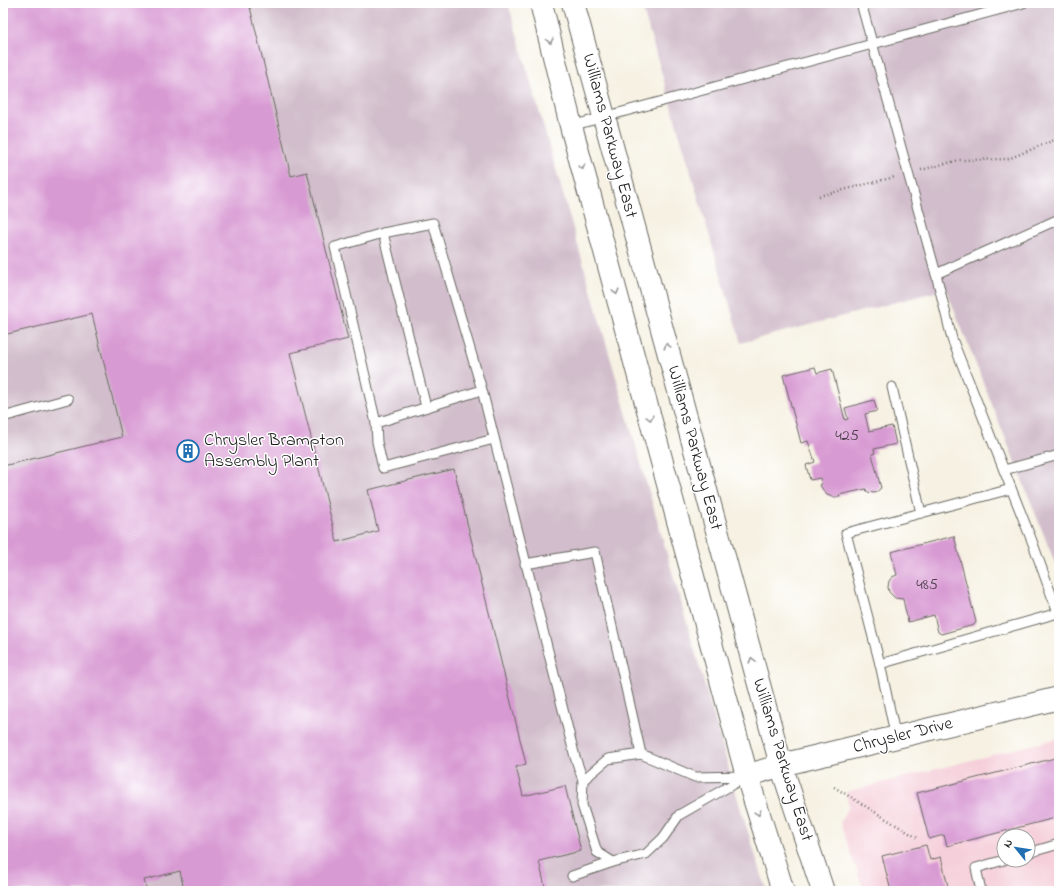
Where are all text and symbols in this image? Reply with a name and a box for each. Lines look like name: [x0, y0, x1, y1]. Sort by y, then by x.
one-way arrow: [546, 38, 554, 44]
street label: Williams Parkway East: [575, 51, 643, 221]
one-way arrow: [577, 163, 586, 170]
one-way arrow: [611, 289, 620, 296]
one-way arrow: [663, 343, 671, 349]
street label: Williams Parkway East: [660, 363, 728, 533]
one-way arrow: [645, 414, 654, 421]
house number: 425: [835, 424, 859, 448]
place label: Chrysler Brampton Assembly Plant: [204, 428, 344, 475]
building icon: Chrysler Brampton Assembly Plant: [175, 438, 201, 464]
house number: 485: [916, 573, 938, 597]
one-way arrow: [749, 657, 757, 664]
street label: Williams Parkway East: [745, 675, 819, 845]
street label: Chrysler Drive: [850, 711, 957, 761]
one-way arrow: [754, 809, 762, 816]
north arrow: [996, 828, 1036, 868]
text: N: [999, 836, 1017, 851]

